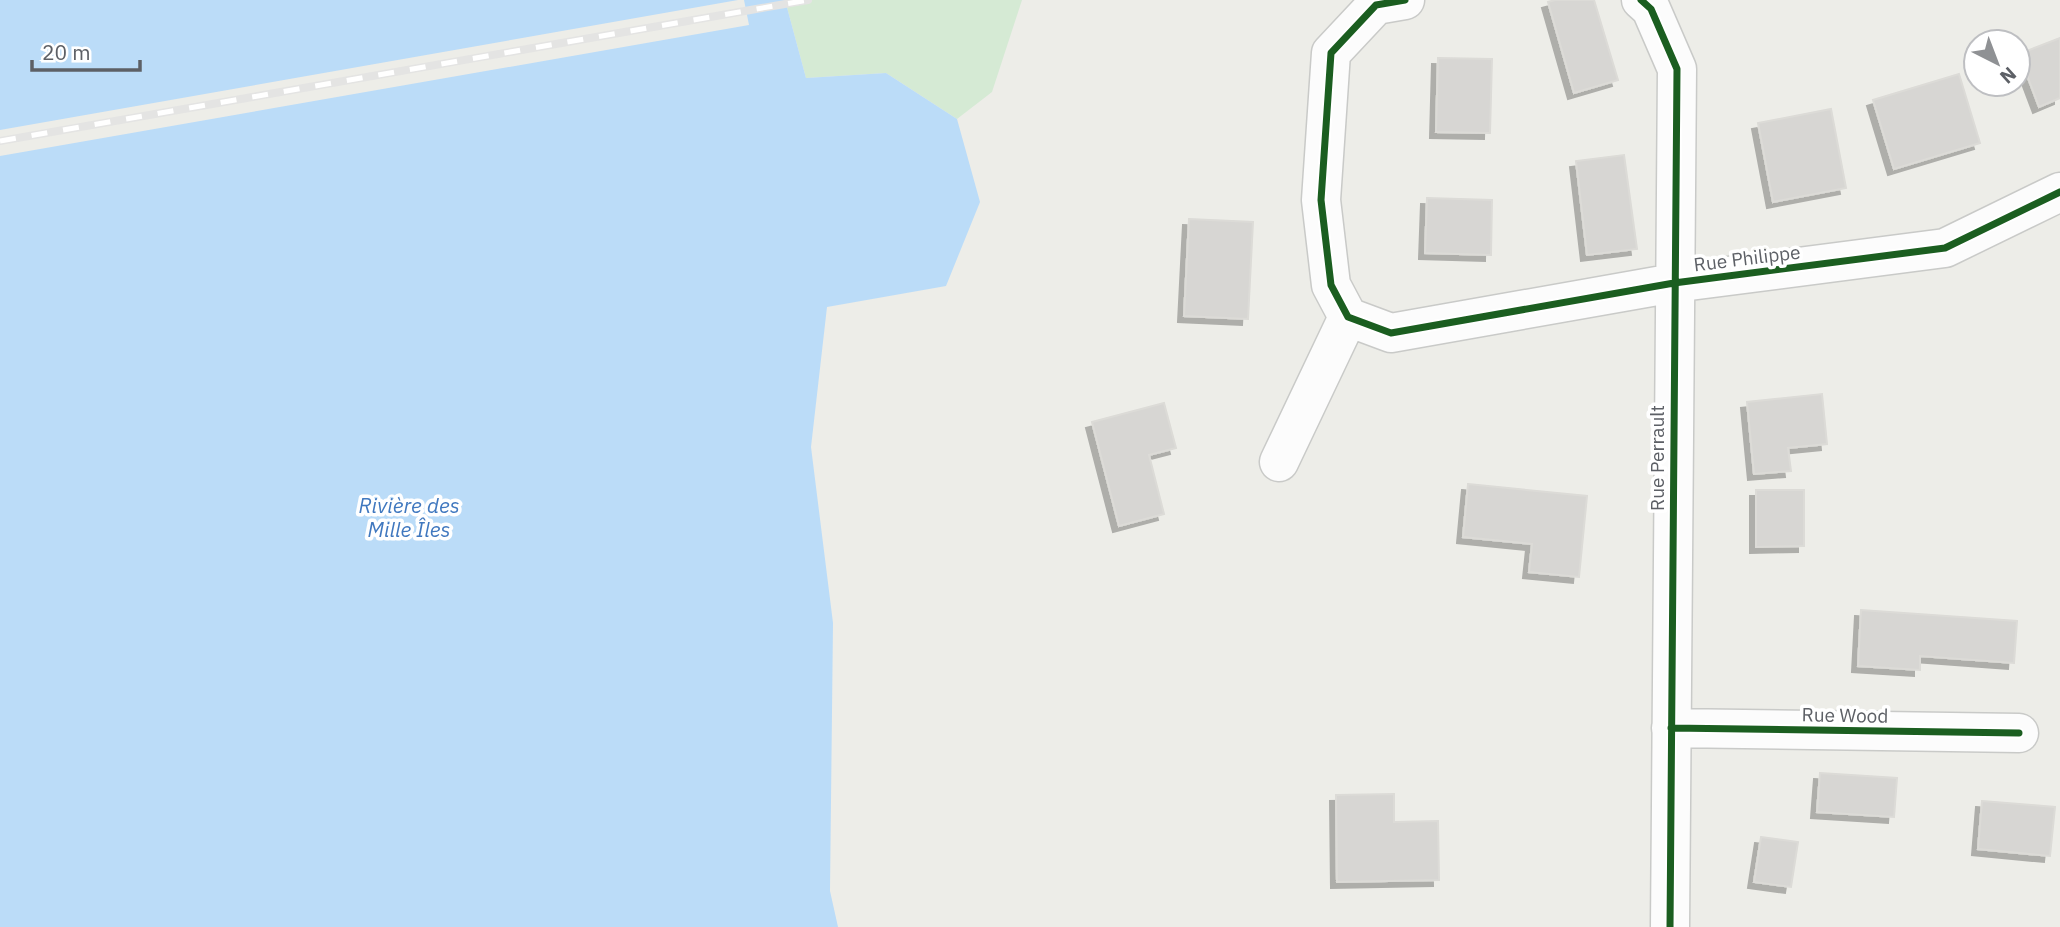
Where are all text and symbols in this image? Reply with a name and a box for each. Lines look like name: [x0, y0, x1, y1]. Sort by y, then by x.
scale bar: [32, 28, 140, 72]
north arrow: [1962, 28, 2032, 98]
text: 20 m: [42, 38, 91, 66]
text: N: [1995, 62, 2022, 89]
street label: Rue Philippe: [1692, 240, 1802, 276]
street label: Rue Perrault: [1645, 405, 1669, 511]
water label: Rivière des Mille Îles: [358, 491, 460, 543]
street label: Rue Wood: [1801, 702, 1889, 728]

